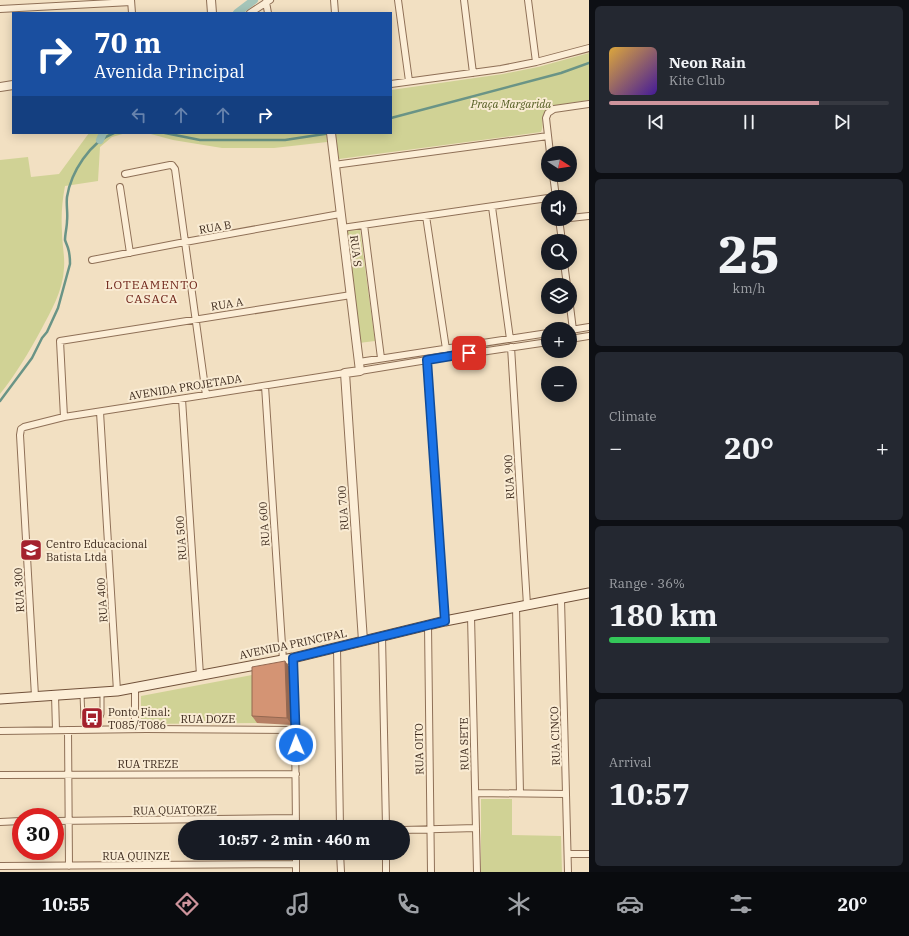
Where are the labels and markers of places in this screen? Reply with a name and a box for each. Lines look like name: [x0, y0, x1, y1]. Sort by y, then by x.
pin: [452, 336, 486, 370]
school or university icon: Centro Educacional Batista Ltda: [18, 537, 44, 563]
place label: Centro Educacional Batista Ltda: [46, 537, 147, 564]
bus stop icon: Ponto Final: T085/T086: [79, 705, 105, 731]
place label: Ponto Final: T085/T086: [108, 705, 170, 732]

